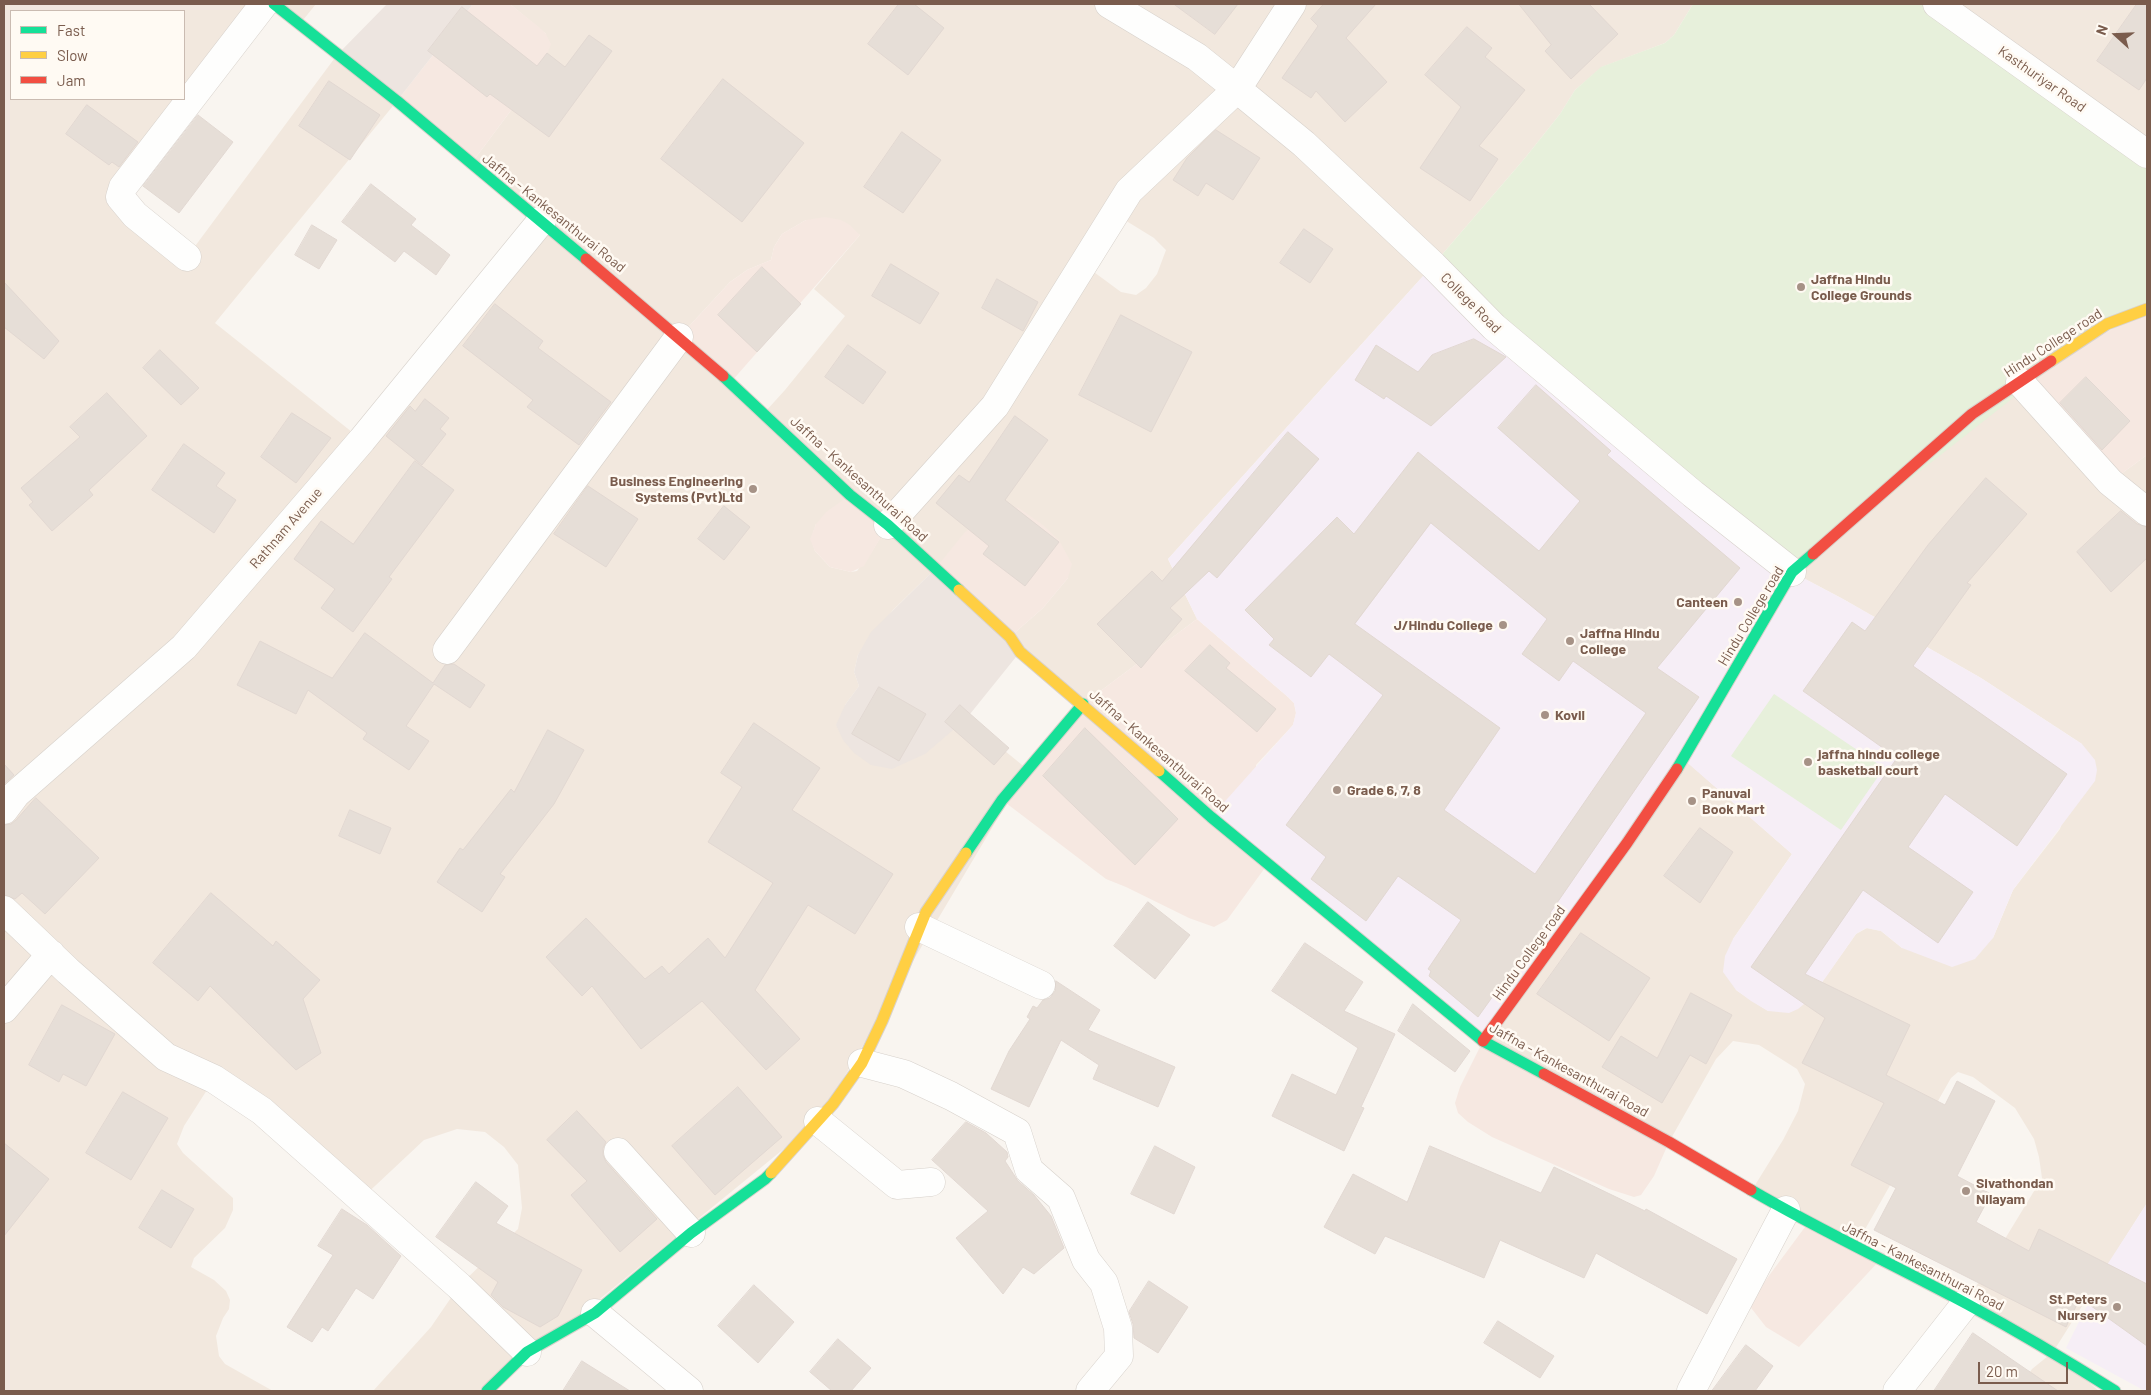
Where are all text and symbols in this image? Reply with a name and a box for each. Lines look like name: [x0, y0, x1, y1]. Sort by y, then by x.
legend: [10, 10, 185, 100]
north arrow: [2091, 10, 2141, 60]
text: Fast: [57, 21, 85, 39]
text: N: [2092, 22, 2111, 37]
street label: Kasthuriyar Road: [1995, 42, 2089, 116]
text: Slow: [57, 46, 88, 64]
text: Jam: [57, 71, 86, 89]
street label: Jaffna - Kankesanthurai Road: [479, 150, 629, 276]
street label: College Road: [1437, 269, 1505, 337]
place label: Jaffna Hindu College Grounds: [1811, 271, 1912, 304]
marker: Jaffna Hindu College Grounds: [1795, 281, 1807, 293]
street label: Hindu College road: [2001, 305, 2105, 381]
street label: Jaffna - Kankesanthurai Road: [787, 413, 931, 545]
place label: Business Engineering Systems (Pvt)Ltd: [610, 473, 743, 506]
marker: Business Engineering Systems (Pvt)Ltd: [747, 483, 759, 495]
street label: Rathnam Avenue: [246, 484, 326, 572]
street label: Hindu College road: [1715, 563, 1787, 669]
place label: Canteen: [1676, 594, 1728, 610]
marker: Canteen: [1732, 596, 1744, 608]
place label: J/Hindu College: [1394, 617, 1493, 633]
marker: J/Hindu College: [1497, 619, 1509, 631]
place label: Jaffna Hindu College: [1580, 625, 1660, 658]
marker: Jaffna Hindu College: [1564, 635, 1576, 647]
street label: Jaffna - Kankesanthurai Road: [1086, 686, 1232, 816]
place label: Kovil: [1555, 707, 1585, 723]
marker: Kovil: [1539, 709, 1551, 721]
place label: jaffna hindu college basketball court: [1818, 746, 1940, 779]
marker: jaffna hindu college basketball court: [1802, 756, 1814, 768]
place label: Grade 6, 7, 8: [1347, 782, 1421, 798]
marker: Grade 6, 7, 8: [1331, 784, 1343, 796]
place label: Panuval Book Mart: [1702, 785, 1765, 818]
marker: Panuval Book Mart: [1686, 795, 1698, 807]
street label: Hindu College road: [1489, 902, 1569, 1004]
street label: Jaffna - Kankesanthurai Road: [1486, 1019, 1652, 1121]
place label: Sivathondan Nilayam: [1976, 1175, 2053, 1208]
marker: Sivathondan Nilayam: [1960, 1185, 1972, 1197]
street label: Jaffna - Kankesanthurai Road: [1839, 1218, 2007, 1314]
place label: St.Peters Nursery: [2049, 1291, 2107, 1324]
marker: St.Peters Nursery: [2111, 1301, 2123, 1313]
scale bar: [1981, 1352, 2071, 1384]
text: 20 m: [1986, 1362, 2018, 1380]

